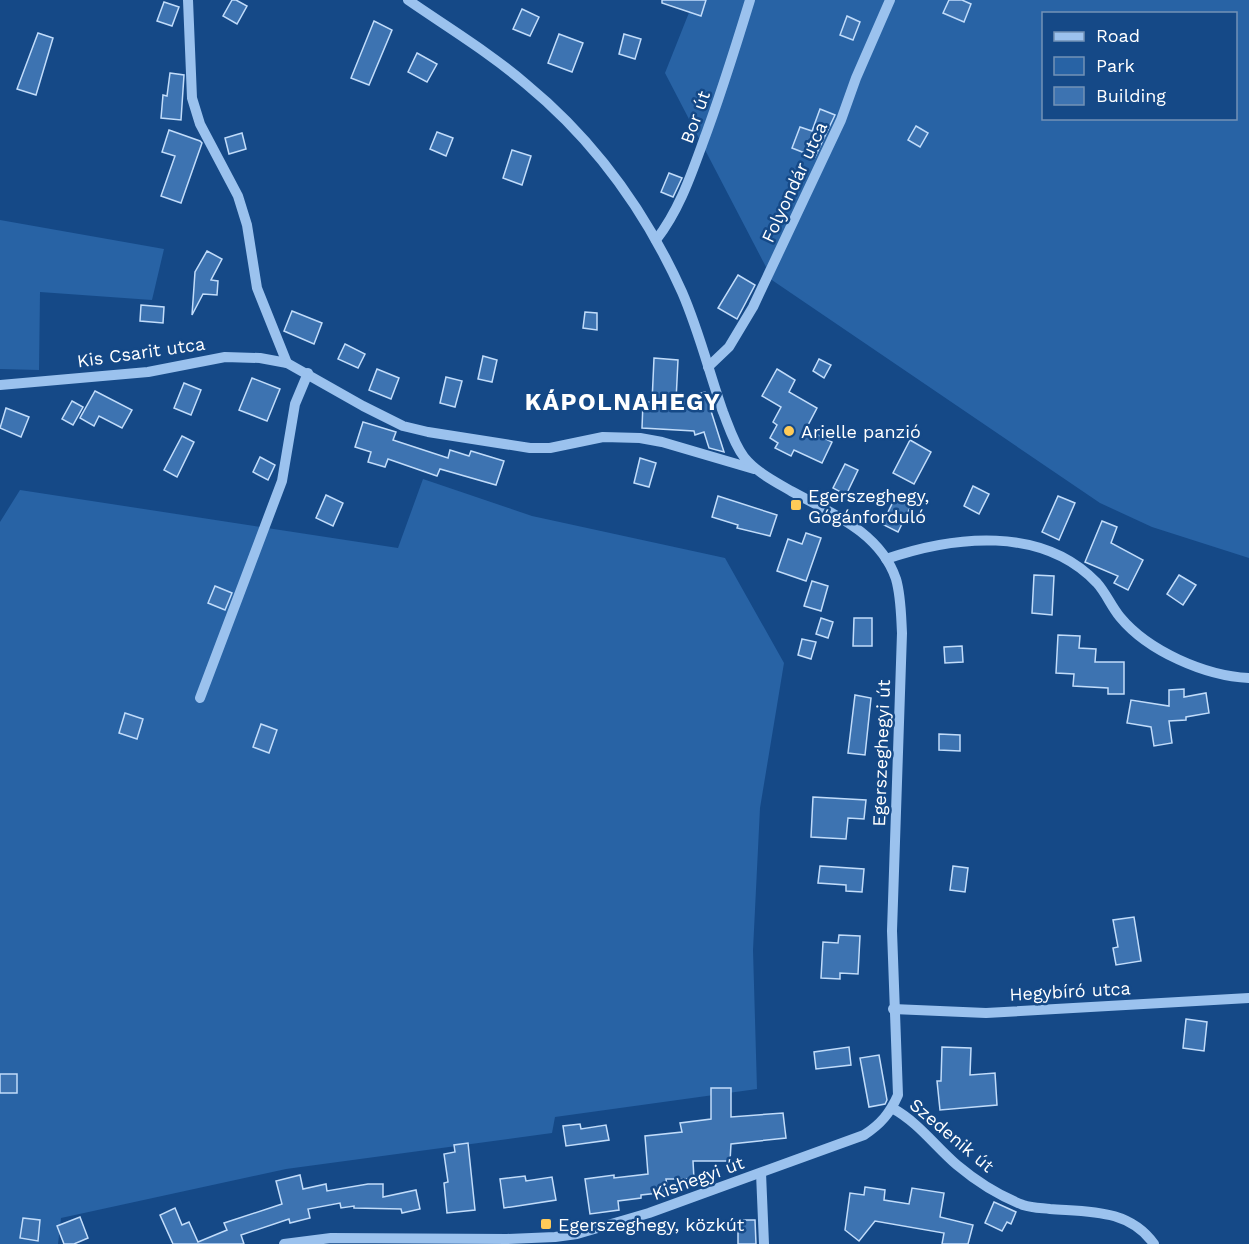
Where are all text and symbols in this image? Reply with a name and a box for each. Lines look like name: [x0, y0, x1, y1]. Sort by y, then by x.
legend: [1042, 12, 1237, 120]
text: Road: [1096, 25, 1140, 46]
text: Park: [1096, 55, 1135, 76]
text: Building: [1096, 85, 1166, 106]
street label: Bor út: [676, 87, 714, 146]
street label: Folyondár utca: [757, 118, 831, 246]
street label: Kis Csarit utca: [76, 333, 206, 371]
district label: KÁPOLNAHEGY: [525, 388, 721, 416]
place label: Arielle panzió: [801, 421, 921, 442]
marker: Arielle panzió: [782, 424, 796, 438]
place label: Egerszeghegy, Gógánforduló: [808, 485, 929, 527]
marker: Egerszeghegy, Gógánforduló: [789, 498, 803, 512]
street label: Egerszeghegyi út: [868, 679, 894, 827]
street label: Hegybíró utca: [1009, 977, 1131, 1005]
street label: Szedenik út: [906, 1094, 999, 1177]
street label: Kishegyi út: [649, 1152, 747, 1204]
place label: Egerszeghegy, közkút: [558, 1214, 745, 1235]
marker: Egerszeghegy, közkút: [539, 1217, 553, 1231]

